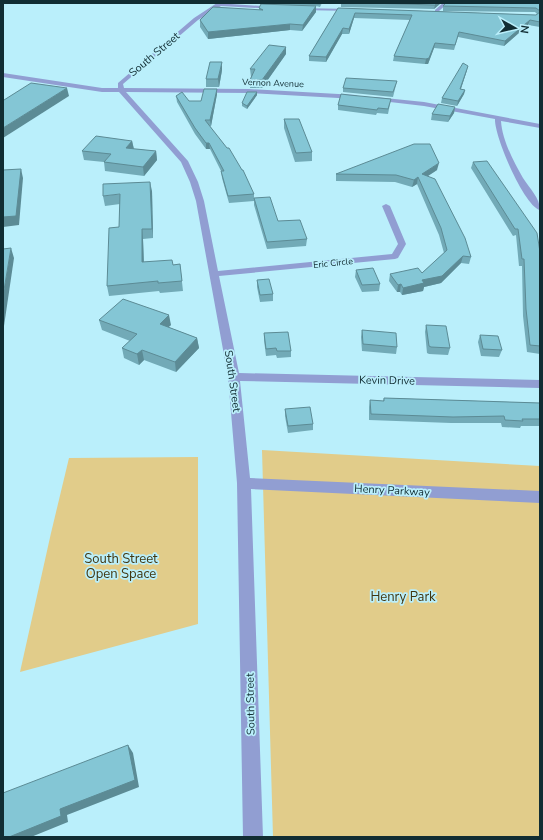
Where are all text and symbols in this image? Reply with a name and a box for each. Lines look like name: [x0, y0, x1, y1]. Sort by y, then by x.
north arrow: [495, 8, 535, 48]
text: N: [516, 24, 532, 34]
street label: South Street: [126, 29, 183, 80]
street label: Vernon Avenue: [241, 76, 304, 90]
street label: Eric Circle: [313, 255, 354, 271]
street label: South Street: [221, 349, 244, 413]
street label: Kevin Drive: [359, 373, 415, 388]
street label: Henry Parkway: [354, 481, 430, 500]
park label: South Street Open Space: [84, 550, 158, 583]
park label: Henry Park: [370, 588, 436, 606]
street label: South Street: [242, 673, 259, 735]

